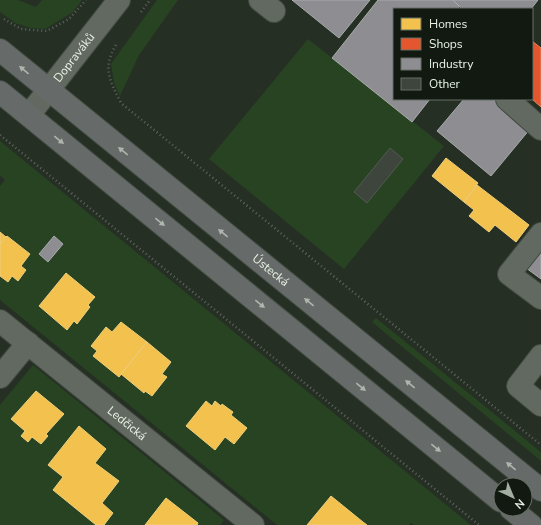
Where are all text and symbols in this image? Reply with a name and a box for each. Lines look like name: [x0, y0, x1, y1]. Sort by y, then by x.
legend: [393, 8, 533, 100]
text: Homes: [429, 16, 467, 32]
street label: Dopraváků: [50, 30, 98, 85]
text: Shops: [429, 36, 463, 52]
text: Industry: [429, 56, 474, 72]
one-way arrow: [19, 66, 30, 75]
text: Other: [429, 76, 461, 92]
one-way arrow: [53, 136, 64, 144]
one-way arrow: [117, 146, 128, 155]
one-way arrow: [154, 217, 165, 226]
one-way arrow: [218, 228, 229, 237]
street label: Ústecká: [249, 250, 292, 290]
one-way arrow: [303, 298, 314, 306]
one-way arrow: [255, 300, 266, 308]
one-way arrow: [404, 379, 415, 388]
one-way arrow: [356, 382, 366, 391]
street label: Ledčická: [104, 403, 150, 444]
one-way arrow: [431, 444, 442, 453]
one-way arrow: [505, 461, 516, 470]
north arrow: [493, 477, 533, 517]
text: N: [511, 496, 528, 512]

